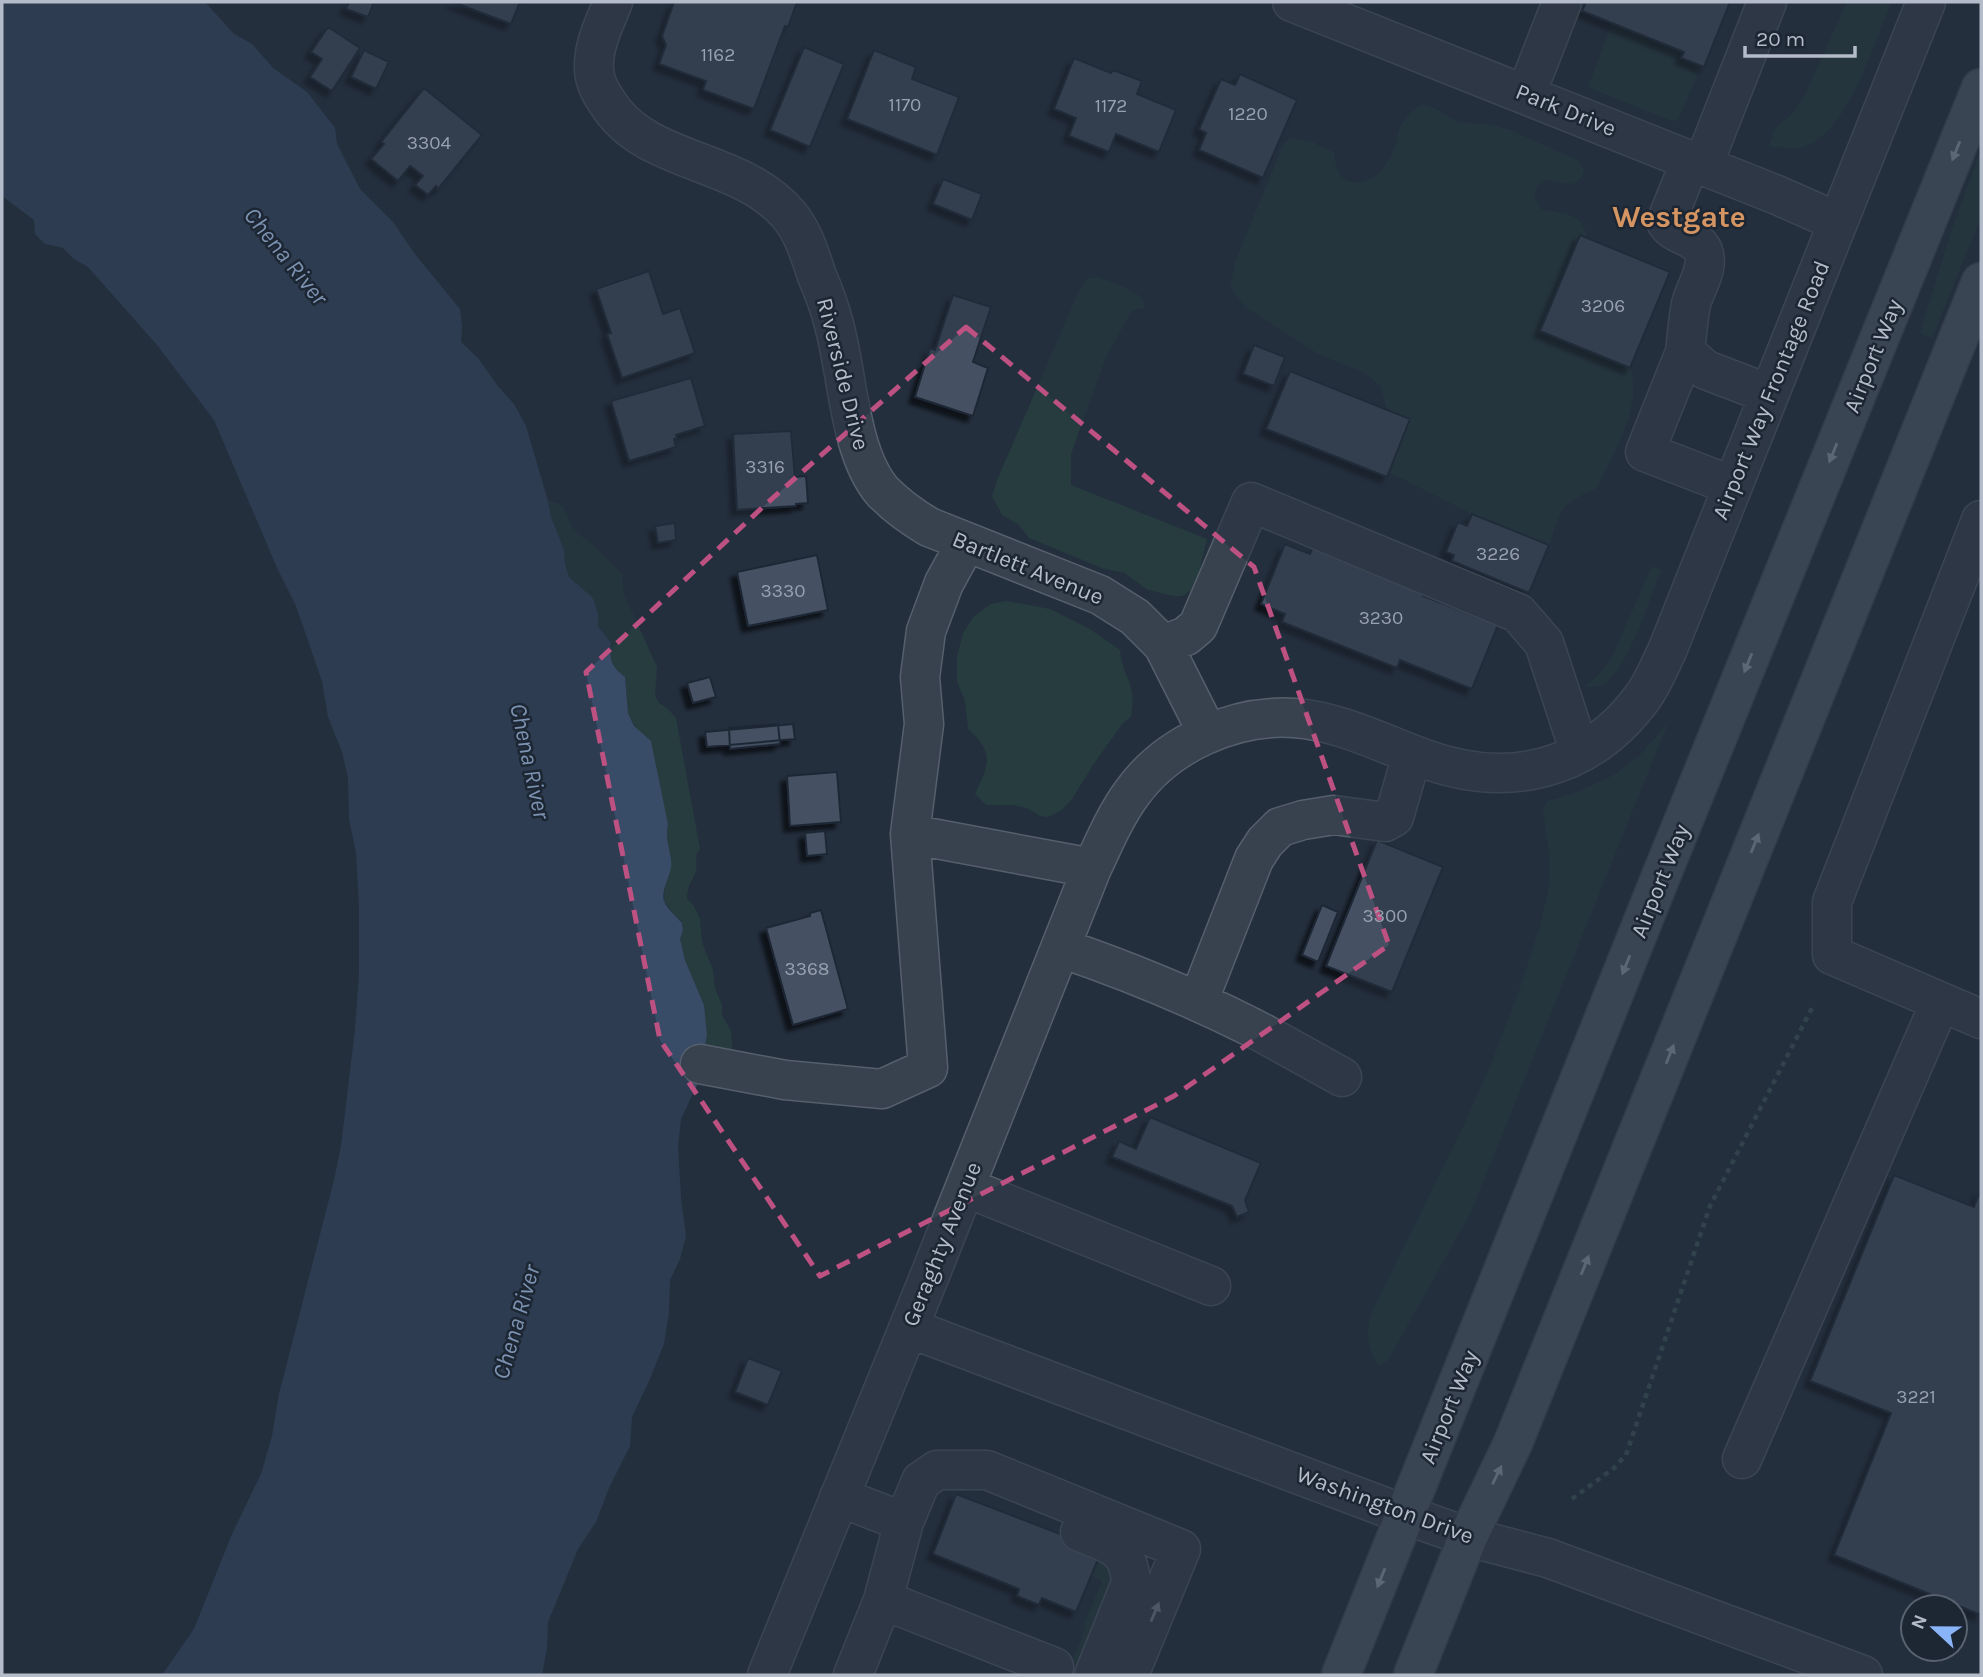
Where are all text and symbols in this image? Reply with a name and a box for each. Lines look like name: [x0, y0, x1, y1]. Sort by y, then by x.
scale bar: [1745, 14, 1855, 58]
text: 20 m: [1756, 27, 1805, 51]
house number: 1162: [701, 44, 735, 66]
street label: Park Drive: [1512, 78, 1620, 142]
house number: 1170: [889, 94, 921, 116]
house number: 1172: [1095, 95, 1127, 117]
house number: 1220: [1228, 103, 1268, 125]
house number: 3304: [407, 132, 452, 154]
one-way arrow: [1950, 141, 1961, 162]
district label: Westgate: [1612, 199, 1746, 235]
water label: Chena River: [238, 201, 334, 311]
street label: Airport Way Frontage Road: [1707, 257, 1835, 523]
street label: Riverside Drive: [811, 295, 875, 453]
house number: 3206: [1581, 295, 1625, 317]
street label: Airport Way: [1838, 295, 1908, 417]
one-way arrow: [1828, 442, 1839, 463]
house number: 3316: [745, 456, 785, 478]
street label: Bartlett Avenue: [948, 525, 1108, 611]
house number: 3226: [1476, 543, 1520, 565]
house number: 3330: [761, 580, 805, 602]
house number: 3230: [1359, 607, 1403, 629]
one-way arrow: [1742, 653, 1753, 674]
water label: Chena River: [504, 701, 556, 822]
street label: Airport Way: [1625, 820, 1695, 942]
one-way arrow: [1749, 833, 1760, 854]
house number: 3300: [1363, 905, 1408, 927]
one-way arrow: [1620, 955, 1631, 976]
house number: 3368: [785, 958, 830, 980]
one-way arrow: [1664, 1044, 1675, 1065]
street label: Geraghty Avenue: [897, 1158, 987, 1330]
one-way arrow: [1579, 1255, 1590, 1276]
water label: Chena River: [486, 1261, 546, 1382]
street label: Airport Way: [1414, 1346, 1484, 1468]
house number: 3221: [1896, 1386, 1936, 1408]
street label: Washington Drive: [1293, 1460, 1477, 1550]
one-way arrow: [1492, 1465, 1503, 1485]
one-way arrow: [1375, 1568, 1386, 1589]
north arrow: [1899, 1593, 1969, 1663]
one-way arrow: [1150, 1602, 1161, 1623]
text: N: [1906, 1612, 1932, 1632]

